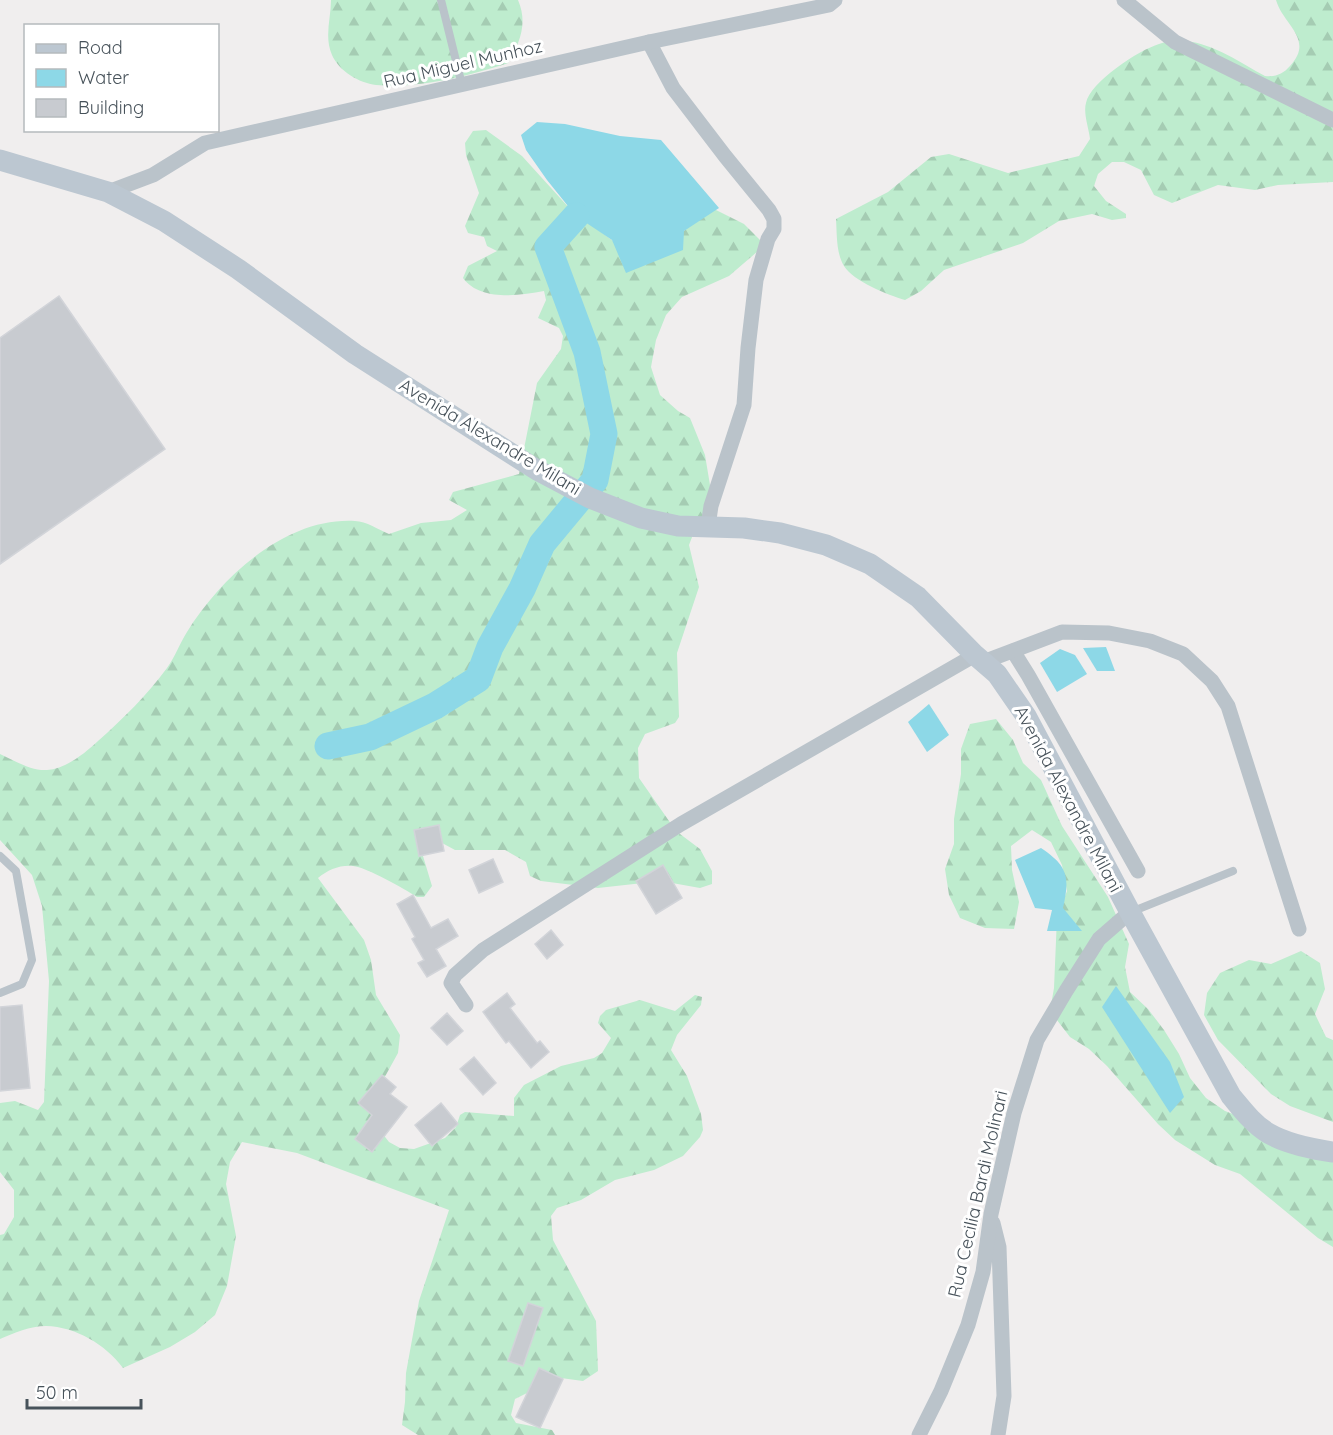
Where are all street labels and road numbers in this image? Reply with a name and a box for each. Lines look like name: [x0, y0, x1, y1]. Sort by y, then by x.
street label: Rua Miguel Munhoz: [381, 34, 545, 93]
street label: Avenida Alexandre Milani: [395, 373, 585, 500]
street label: Avenida Alexandre Milani: [1009, 702, 1127, 896]
street label: Rua Cecilia Bardi Molinari: [943, 1088, 1013, 1300]

